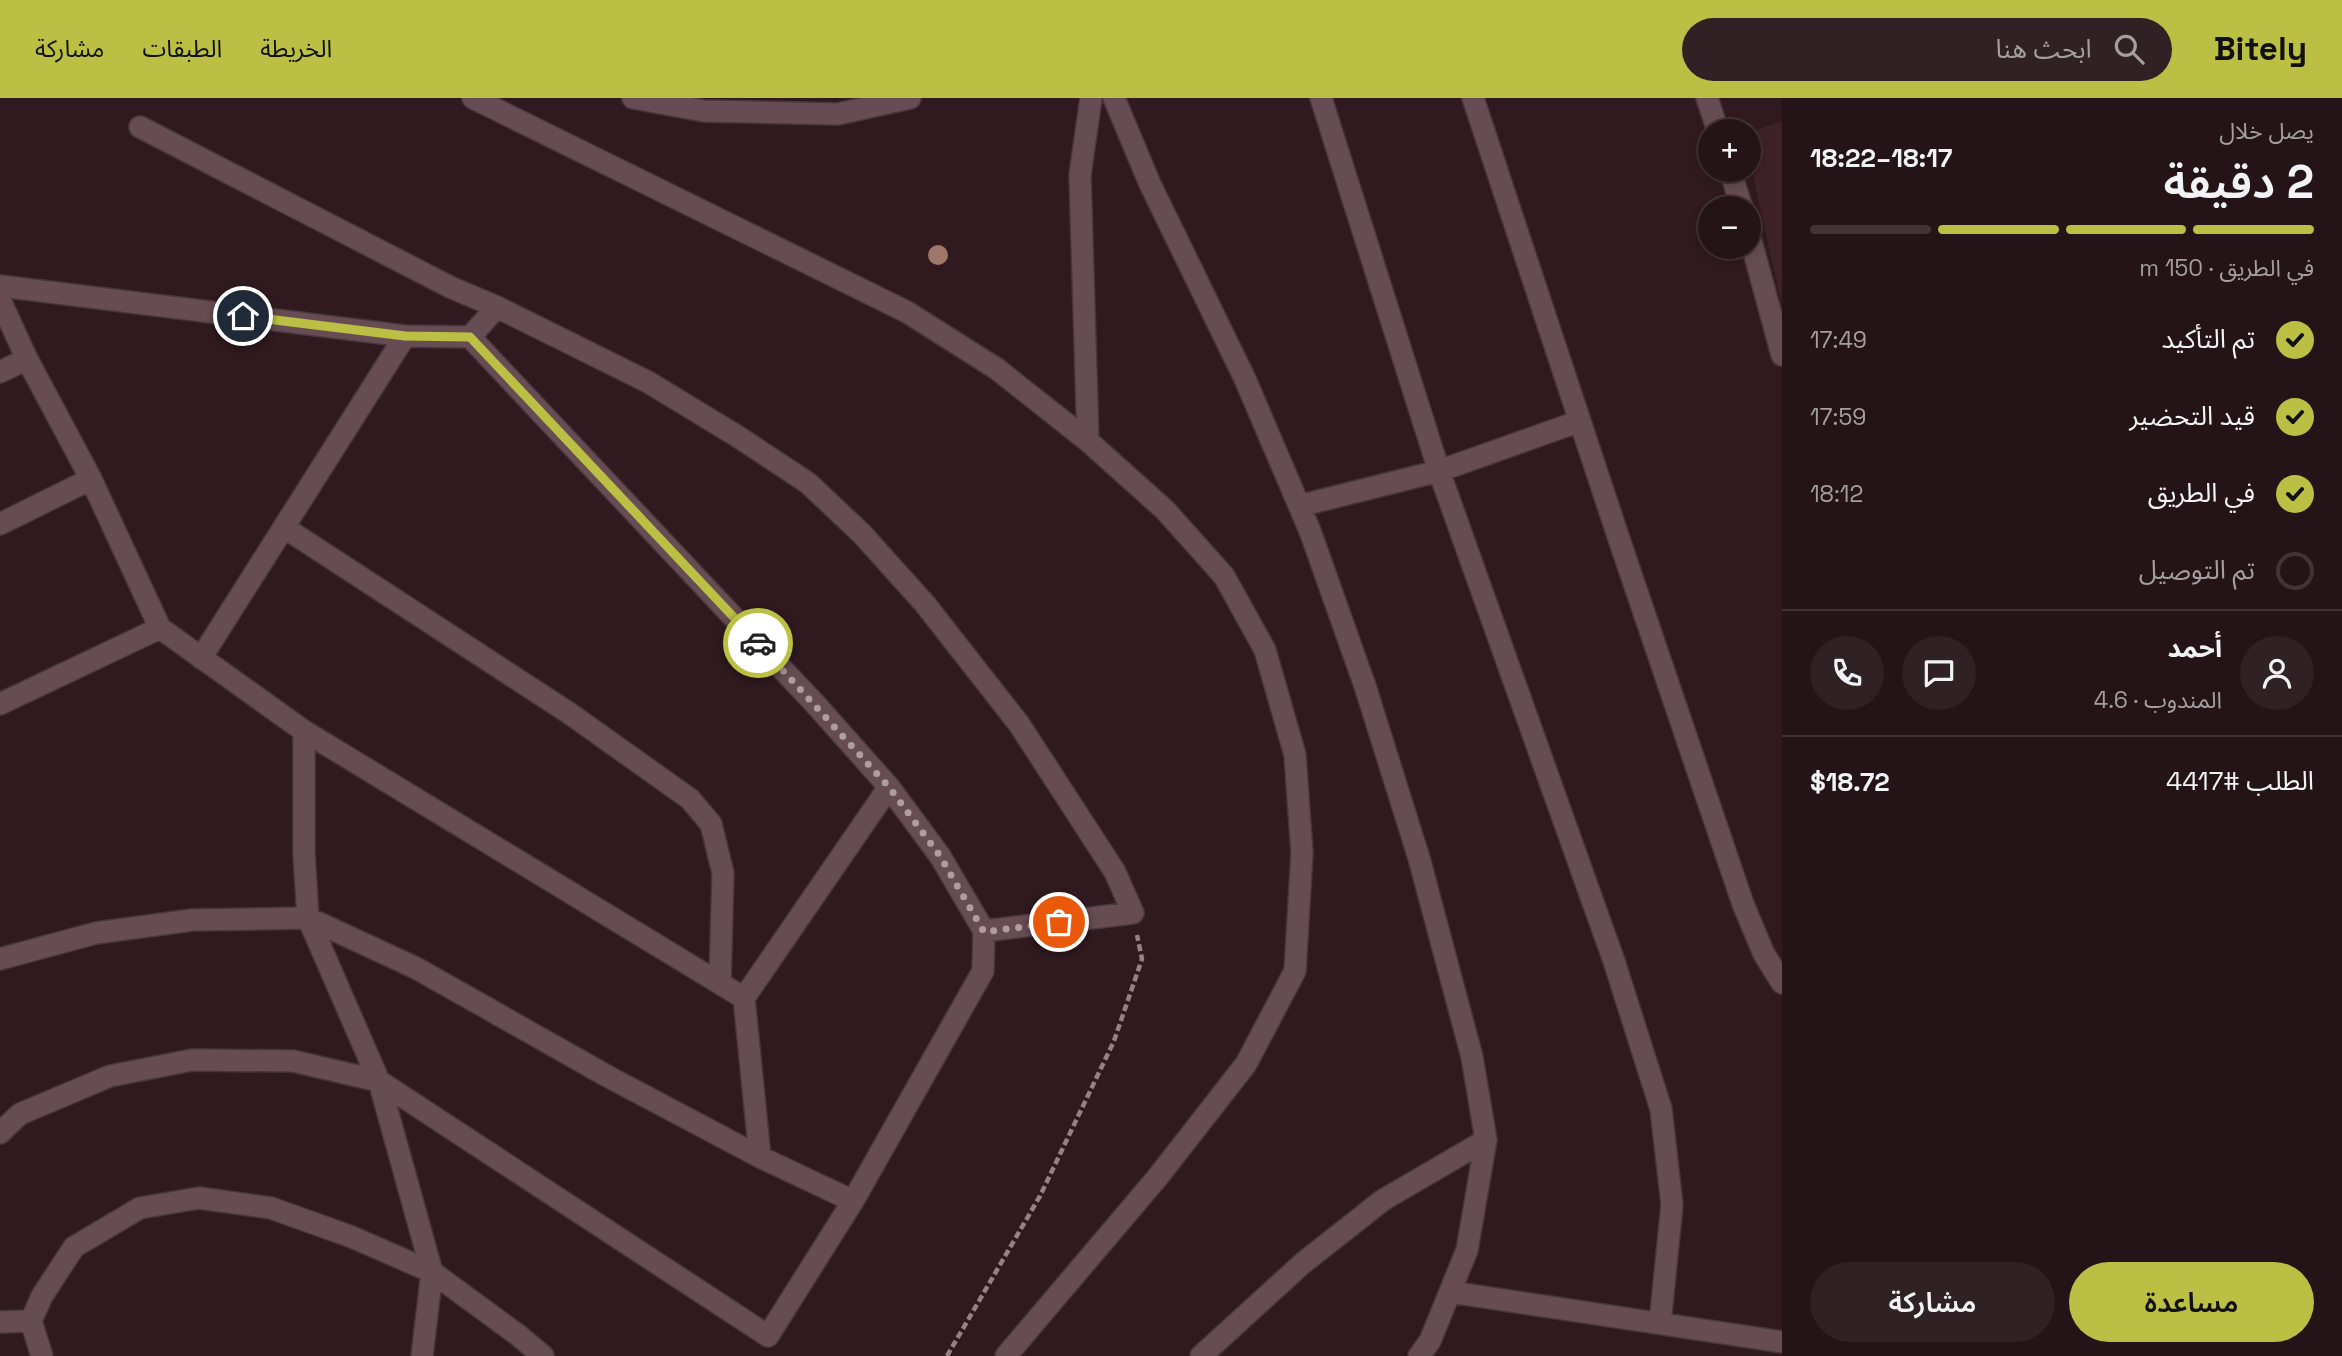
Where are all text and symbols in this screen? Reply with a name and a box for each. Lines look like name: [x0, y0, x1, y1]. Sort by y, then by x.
search box: [1682, 18, 2172, 81]
text: Bitely: [2214, 28, 2307, 70]
icon: search: [2110, 30, 2148, 68]
text: ابحث هنا: [1995, 32, 2092, 66]
text: مشاركة: [35, 33, 104, 64]
text: الطبقات: [142, 33, 222, 64]
text: الخريطة: [260, 33, 332, 64]
text: يصل خلال: [2219, 116, 2314, 146]
map controls: [1698, 119, 1761, 259]
button: +: [1698, 119, 1761, 182]
text: 18:17–18:22: [1810, 141, 1952, 175]
text: 2 دقيقة: [2163, 153, 2314, 211]
button: −: [1698, 196, 1761, 259]
text: في الطريق · 150 m: [2139, 253, 2314, 283]
pin: [213, 286, 273, 346]
icon: home: [224, 297, 262, 335]
icon: check: [2276, 321, 2314, 359]
text: تم التأكيد: [2162, 322, 2255, 356]
text: 17:49: [1810, 325, 1867, 355]
icon: check: [2276, 398, 2314, 436]
text: قيد التحضير: [2129, 399, 2255, 433]
text: 17:59: [1810, 402, 1866, 432]
icon: check: [2276, 475, 2314, 513]
text: في الطريق: [2148, 476, 2255, 510]
text: 18:12: [1810, 479, 1863, 509]
text: تم التوصيل: [2139, 553, 2255, 587]
courier: [723, 608, 793, 678]
icon: car: [739, 624, 777, 662]
text: أحمد: [2168, 631, 2222, 665]
button: phone: [1810, 636, 1884, 710]
button: chat: [1902, 636, 1976, 710]
button: person: [2240, 636, 2314, 710]
text: المندوب · 4.6: [2094, 685, 2222, 715]
text: الطلب #4417: [2166, 764, 2314, 798]
text: $18.72: [1810, 765, 1890, 799]
pin: [1029, 892, 1089, 952]
icon: bag: [1040, 903, 1078, 941]
button: مشاركة: [1810, 1262, 2055, 1342]
button: مساعدة: [2069, 1262, 2314, 1342]

